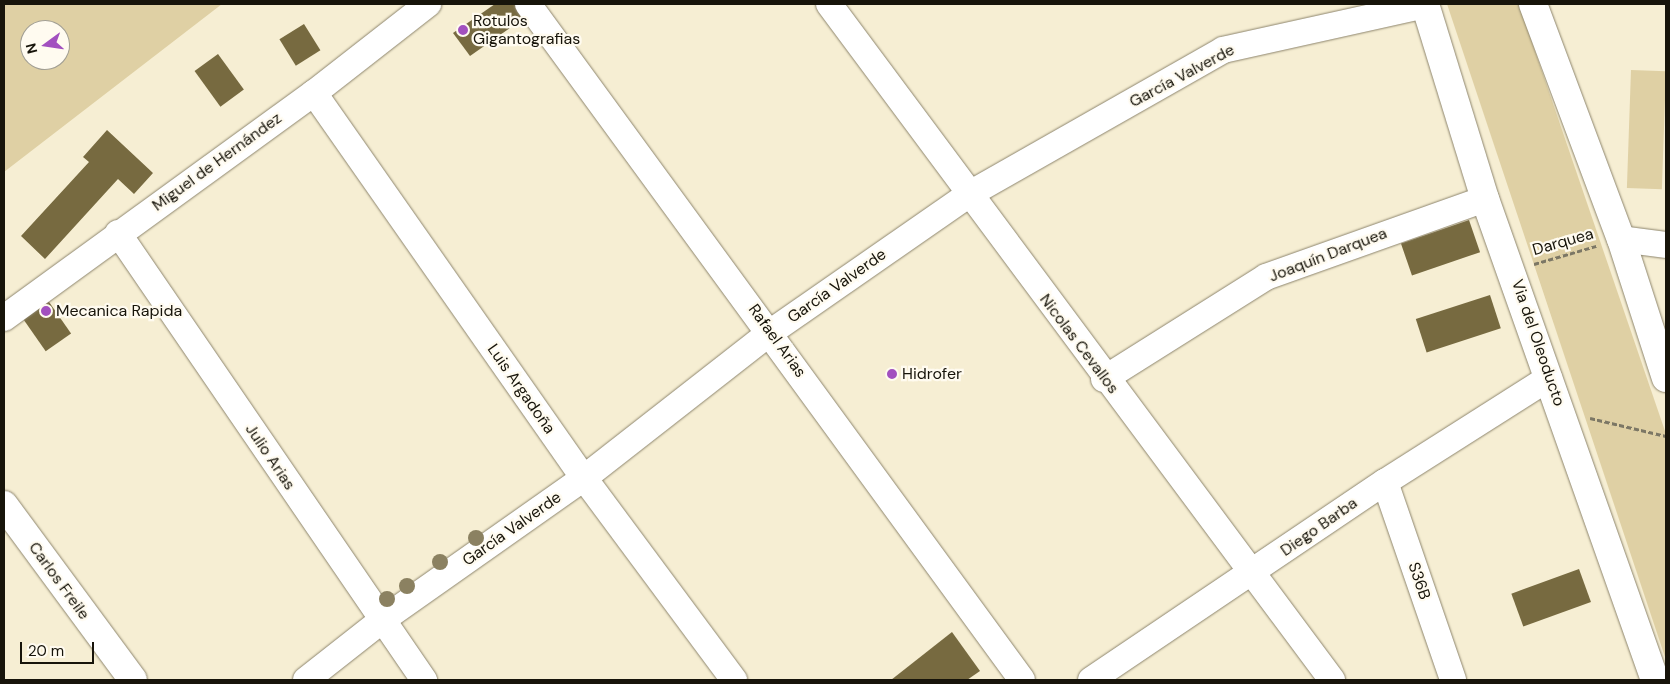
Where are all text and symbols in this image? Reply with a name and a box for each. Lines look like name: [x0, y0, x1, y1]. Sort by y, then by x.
place label: Rotulos Gigantografias: [473, 11, 580, 49]
north arrow: [20, 20, 70, 70]
marker: Rotulos Gigantografias: [457, 24, 469, 36]
street label: García Valverde: [1126, 40, 1238, 112]
text: N: [21, 41, 41, 56]
street label: Miguel de Hernández: [149, 109, 285, 215]
street label: Joaquín Darquea: [1266, 224, 1390, 286]
street label: Darquea: [1530, 224, 1596, 260]
street label: García Valverde: [784, 245, 890, 327]
street label: Via del Oleoducto: [1507, 277, 1569, 409]
street label: Nicolas Cevallos: [1035, 290, 1123, 398]
place label: Mecanica Rapida: [56, 301, 182, 321]
street label: Rafael Arias: [744, 301, 810, 381]
marker: Mecanica Rapida: [40, 305, 52, 317]
street label: Luis Argadoña: [483, 340, 559, 438]
place label: Hidrofer: [902, 364, 962, 384]
marker: Hidrofer: [886, 368, 898, 380]
street label: Julio Arias: [241, 420, 299, 494]
street label: García Valverde: [459, 488, 565, 570]
street label: Diego Barba: [1277, 494, 1361, 560]
street label: Carlos Freile: [24, 538, 94, 624]
street label: S36B: [1404, 560, 1434, 602]
scale bar: [22, 632, 96, 664]
text: 20 m: [28, 641, 64, 661]

